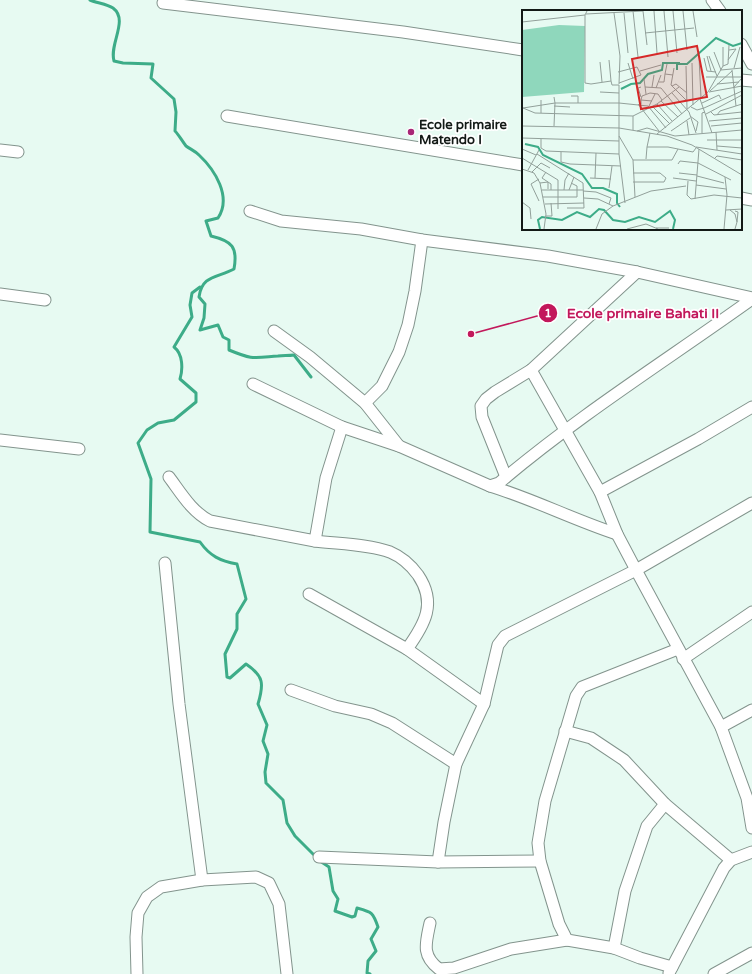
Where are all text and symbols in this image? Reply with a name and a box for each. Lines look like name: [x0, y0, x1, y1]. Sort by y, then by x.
inset map: [522, 10, 742, 230]
place label: Ecole primaire Matendo I: [419, 117, 508, 148]
marker: Ecole primaire Matendo I: [406, 127, 416, 137]
callout: Ecole primaire Bahati II: [538, 300, 727, 326]
text: Ecole primaire Bahati II: [567, 305, 719, 322]
text: 1: [544, 306, 552, 320]

